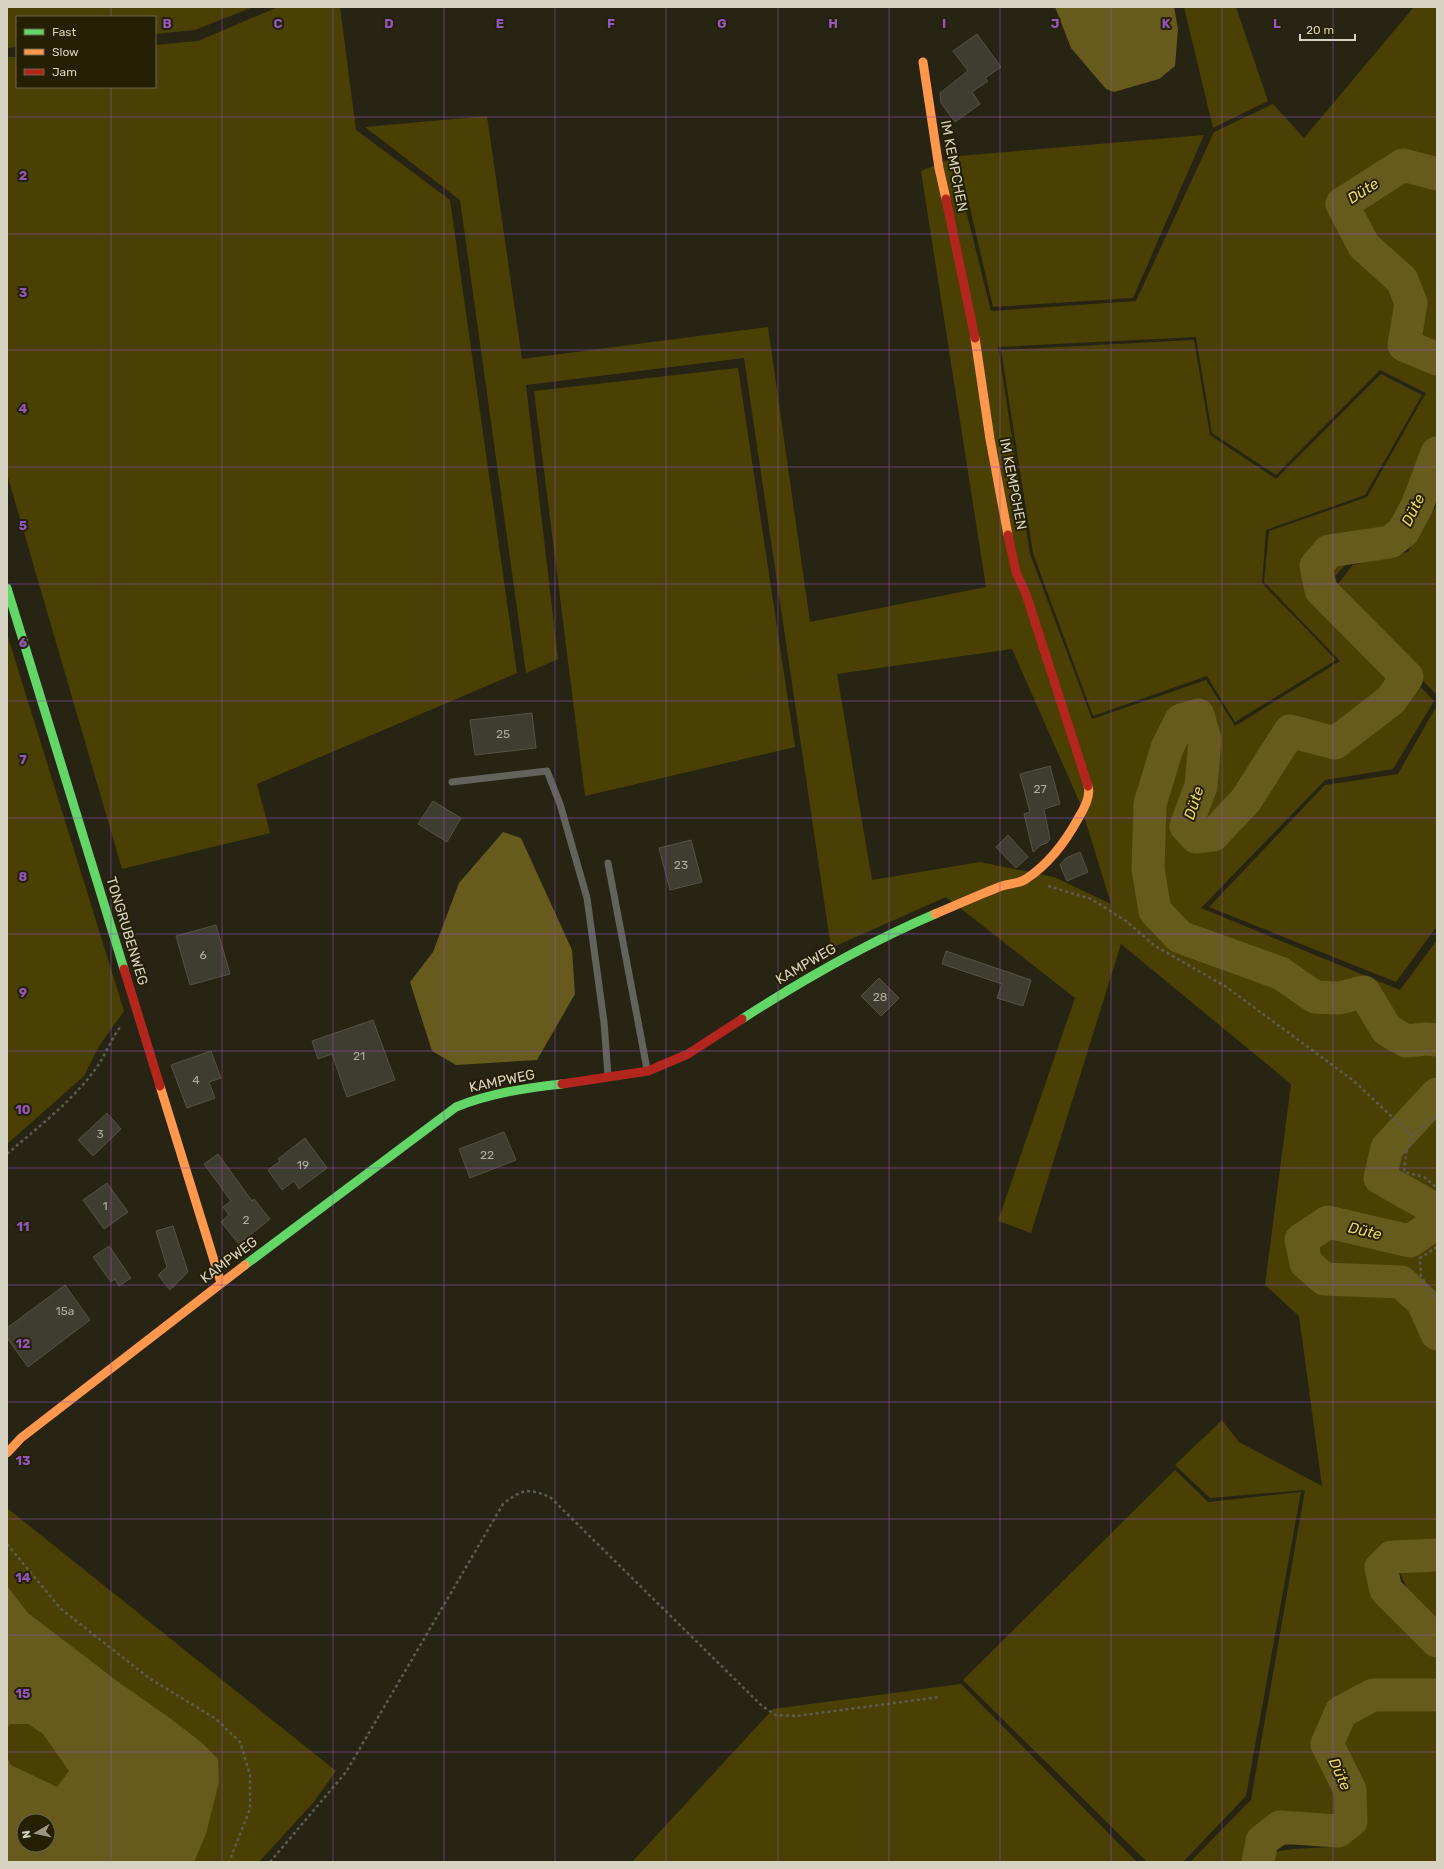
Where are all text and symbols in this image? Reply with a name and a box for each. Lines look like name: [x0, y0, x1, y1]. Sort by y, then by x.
legend: [16, 16, 156, 88]
text: B: [162, 16, 172, 31]
text: C: [273, 16, 283, 31]
text: D: [384, 16, 394, 31]
text: E: [496, 16, 504, 31]
text: F: [607, 16, 615, 31]
text: G: [717, 16, 727, 31]
text: H: [828, 16, 838, 31]
text: I: [942, 16, 946, 31]
text: J: [1051, 16, 1059, 31]
text: K: [1162, 16, 1171, 31]
text: L: [1273, 16, 1281, 31]
scale bar: [1300, 16, 1355, 42]
text: 20 m: [1306, 23, 1334, 37]
text: Fast: [52, 25, 76, 39]
text: Slow: [52, 45, 79, 59]
text: Jam: [52, 65, 77, 79]
street label: IM KEMPCHEN: [937, 119, 971, 213]
text: 2: [19, 168, 27, 183]
water label: Düte: [1344, 174, 1382, 208]
text: 3: [19, 285, 28, 300]
text: 4: [19, 401, 28, 416]
street label: IM KEMPCHEN: [996, 437, 1030, 531]
water label: Düte: [1398, 490, 1429, 529]
text: 5: [19, 518, 27, 533]
text: 6: [19, 635, 28, 650]
house number: 25: [496, 727, 510, 741]
text: 7: [19, 752, 27, 767]
house number: 27: [1033, 782, 1047, 796]
water label: Düte: [1180, 784, 1208, 822]
house number: 23: [674, 858, 688, 872]
text: 8: [19, 869, 28, 884]
street label: TONGRUBENWEG: [102, 875, 152, 987]
street label: KAMPWEG: [773, 940, 839, 988]
house number: 6: [199, 948, 207, 962]
text: 9: [19, 985, 27, 1000]
house number: 28: [873, 990, 887, 1004]
house number: 21: [353, 1049, 365, 1063]
street label: KAMPWEG: [467, 1066, 537, 1096]
house number: 4: [192, 1073, 200, 1087]
text: 10: [15, 1102, 31, 1117]
house number: 3: [96, 1127, 104, 1141]
house number: 22: [480, 1148, 494, 1162]
house number: 19: [297, 1158, 309, 1172]
house number: 1: [102, 1199, 108, 1213]
house number: 2: [242, 1213, 250, 1227]
water label: Düte: [1347, 1218, 1384, 1244]
text: 11: [17, 1219, 29, 1234]
street label: KAMPWEG: [197, 1233, 261, 1287]
house number: 15a: [56, 1304, 74, 1318]
text: 12: [16, 1336, 30, 1351]
text: 13: [15, 1453, 31, 1468]
text: 14: [15, 1570, 31, 1585]
text: 15: [16, 1686, 30, 1701]
water label: Düte: [1325, 1755, 1355, 1794]
north arrow: [16, 1813, 56, 1853]
text: N: [20, 1829, 34, 1839]

